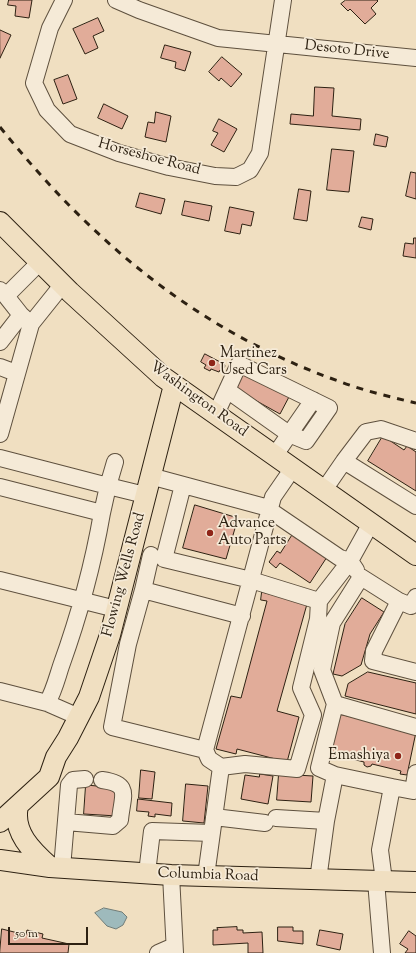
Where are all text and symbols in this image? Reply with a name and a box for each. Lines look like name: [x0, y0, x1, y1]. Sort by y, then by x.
street label: Desoto Drive: [304, 38, 390, 64]
street label: Horseshoe Road: [96, 136, 202, 180]
place label: Martinez Used Cars: [220, 345, 287, 380]
street label: Washington Road: [145, 358, 251, 442]
marker: Martinez Used Cars: [207, 358, 217, 368]
street label: Flowing Wells Road: [100, 511, 150, 639]
place label: Advance Auto Parts: [218, 515, 286, 550]
marker: Advance Auto Parts: [205, 528, 215, 538]
place label: Emashiya: [328, 747, 390, 765]
marker: Emashiya: [393, 751, 403, 761]
street label: Columbia Road: [157, 865, 259, 887]
scale bar: [10, 919, 90, 945]
text: 50 m: [15, 925, 38, 943]

